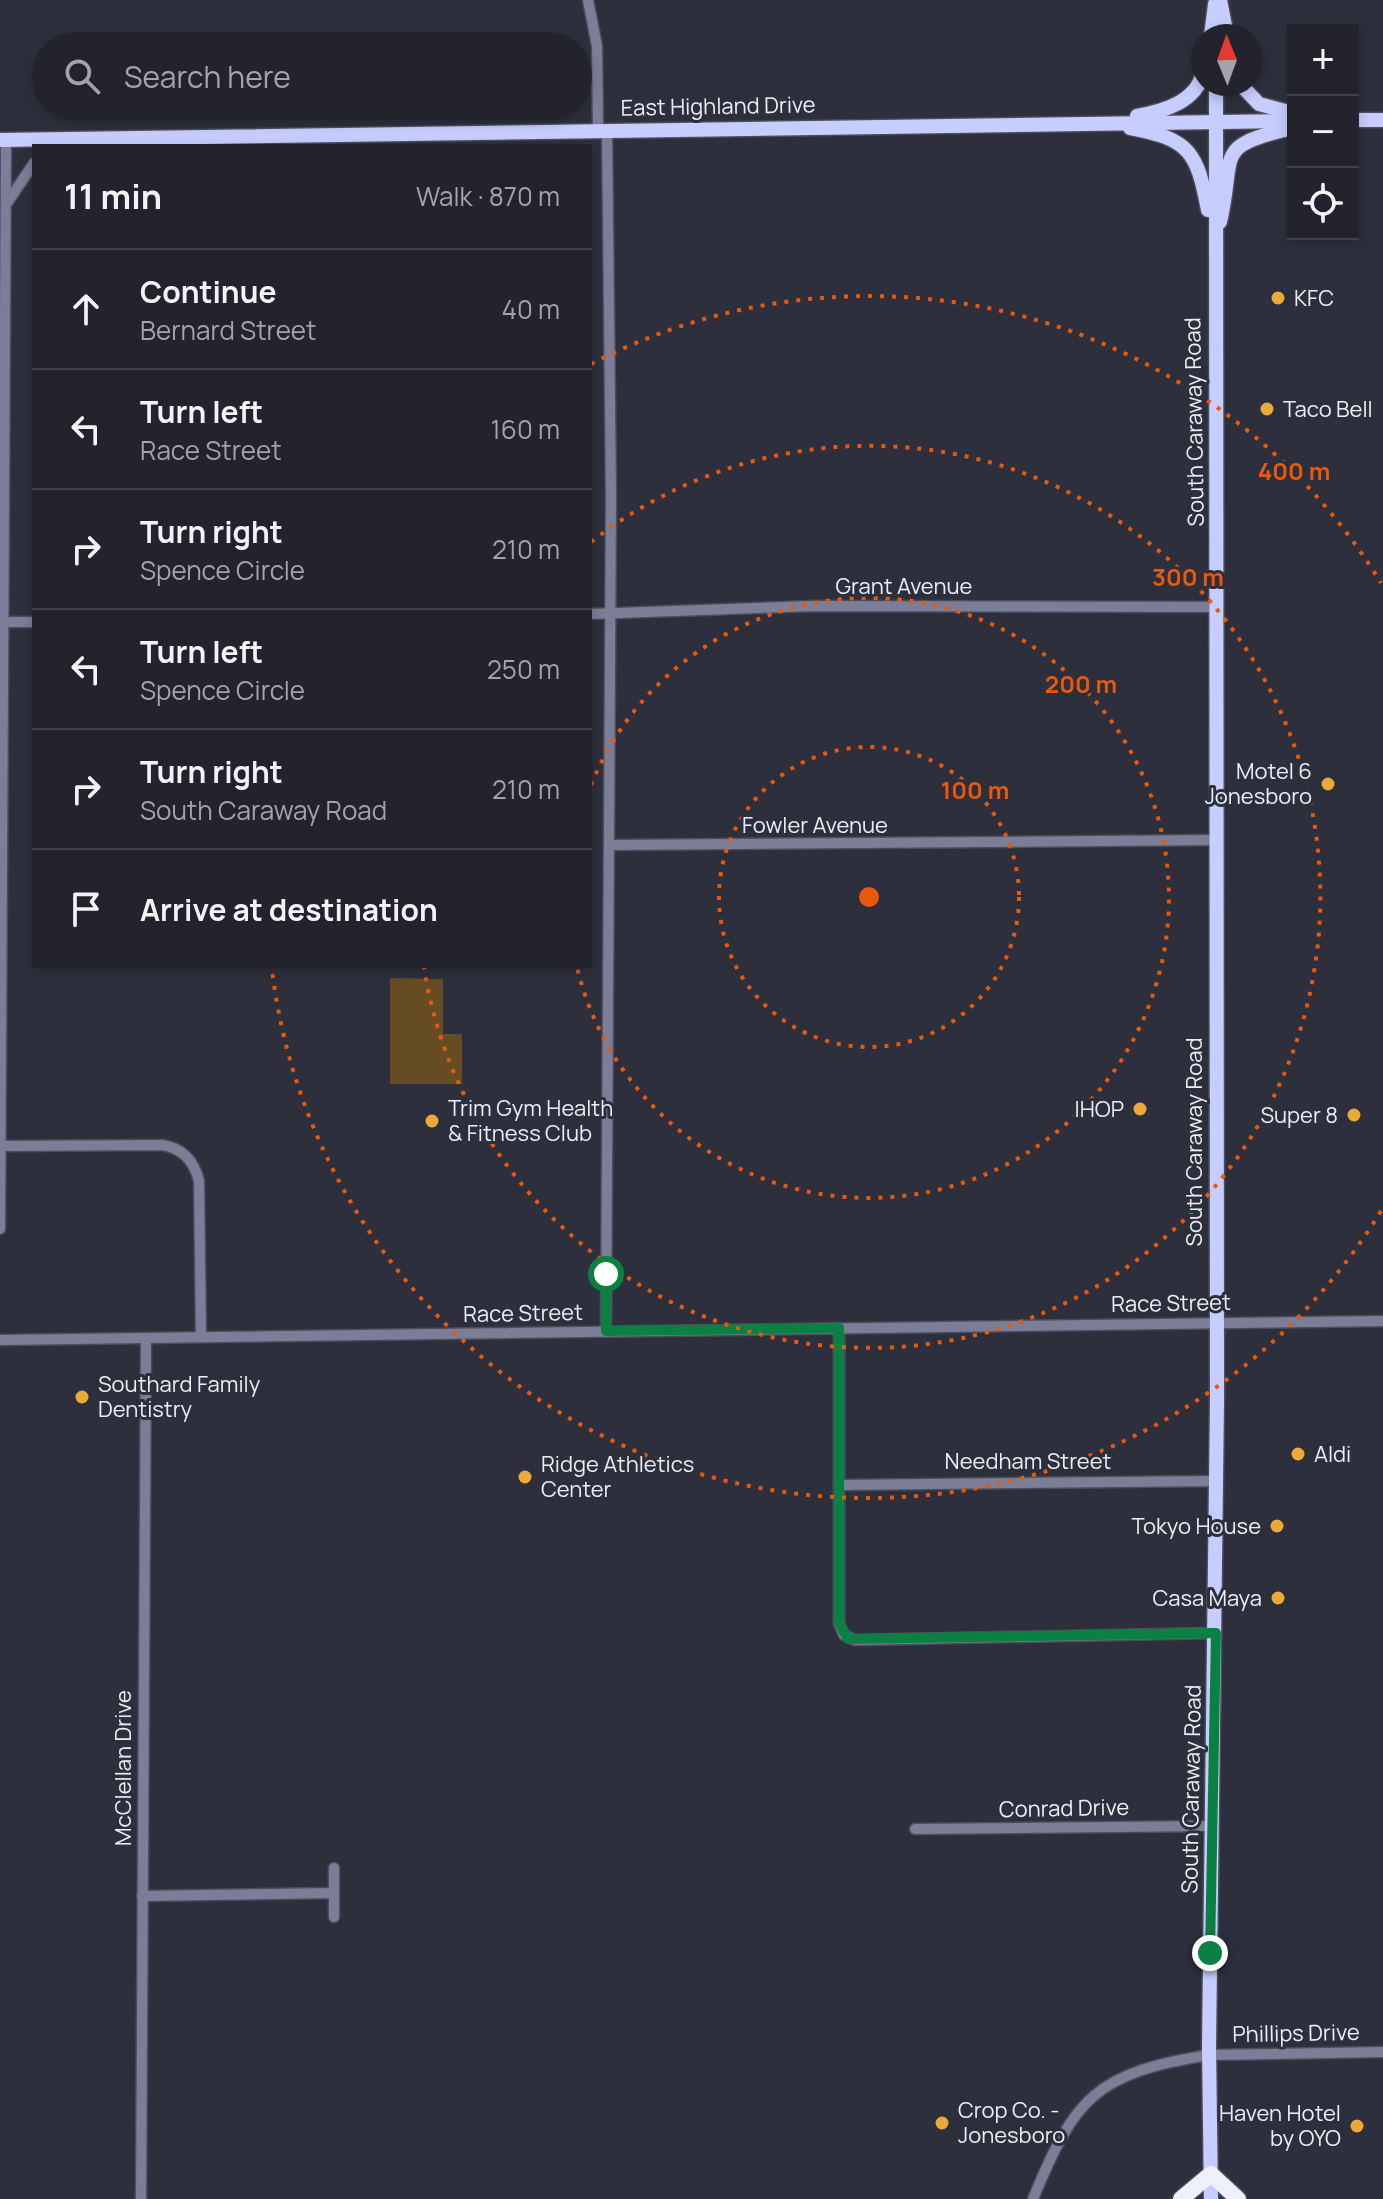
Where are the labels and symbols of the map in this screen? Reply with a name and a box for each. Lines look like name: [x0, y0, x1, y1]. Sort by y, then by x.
north arrow: [1191, 24, 1263, 96]
street label: East Highland Drive: [620, 89, 816, 123]
place label: KFC: [1294, 283, 1334, 313]
marker: KFC: [1269, 289, 1287, 307]
street label: South Caraway Road: [1177, 317, 1211, 527]
place label: Taco Bell: [1283, 394, 1373, 424]
marker: Taco Bell: [1258, 400, 1276, 418]
text: 400 m: [1258, 454, 1330, 487]
text: 300 m: [1152, 560, 1224, 593]
street label: Grant Avenue: [836, 571, 973, 601]
text: 200 m: [1045, 667, 1117, 700]
place label: Motel 6 Jonesboro: [1205, 756, 1312, 811]
text: 100 m: [941, 773, 1009, 806]
marker: Motel 6 Jonesboro: [1319, 775, 1337, 793]
street label: Fowler Avenue: [742, 810, 888, 840]
centre of rings: [855, 883, 883, 911]
street label: South Caraway Road: [1179, 1037, 1209, 1247]
place label: Trim Gym Health & Fitness Club: [448, 1093, 613, 1148]
place label: IHOP: [1075, 1094, 1124, 1124]
marker: IHOP: [1131, 1100, 1149, 1118]
place label: Super 8: [1260, 1100, 1338, 1130]
marker: Super 8: [1345, 1106, 1363, 1124]
marker: Trim Gym Health & Fitness Club: [423, 1112, 441, 1130]
route start: [588, 1256, 624, 1292]
street label: Race Street: [1111, 1287, 1231, 1319]
street label: Race Street: [463, 1297, 583, 1329]
place label: Southard Family Dentistry: [98, 1369, 261, 1424]
marker: Southard Family Dentistry: [73, 1388, 91, 1406]
place label: Aldi: [1314, 1439, 1351, 1469]
marker: Aldi: [1289, 1445, 1307, 1463]
street label: Needham Street: [945, 1446, 1112, 1476]
place label: Ridge Athletics Center: [541, 1449, 694, 1504]
marker: Ridge Athletics Center: [516, 1468, 534, 1486]
place label: Tokyo House: [1132, 1511, 1261, 1541]
marker: Tokyo House: [1268, 1517, 1286, 1535]
place label: Casa Maya: [1152, 1583, 1262, 1613]
marker: Casa Maya: [1269, 1589, 1287, 1607]
street label: South Caraway Road: [1174, 1684, 1208, 1894]
street label: McClellan Drive: [108, 1690, 138, 1846]
street label: Conrad Drive: [999, 1792, 1130, 1824]
route end: [1192, 1935, 1228, 1971]
street label: Phillips Drive: [1232, 2017, 1360, 2049]
place label: Crop Co. - Jonesboro: [958, 2095, 1065, 2150]
place label: Haven Hotel by OYO: [1219, 2098, 1341, 2153]
marker: Crop Co. - Jonesboro: [933, 2114, 951, 2132]
marker: Haven Hotel by OYO: [1348, 2117, 1366, 2135]

